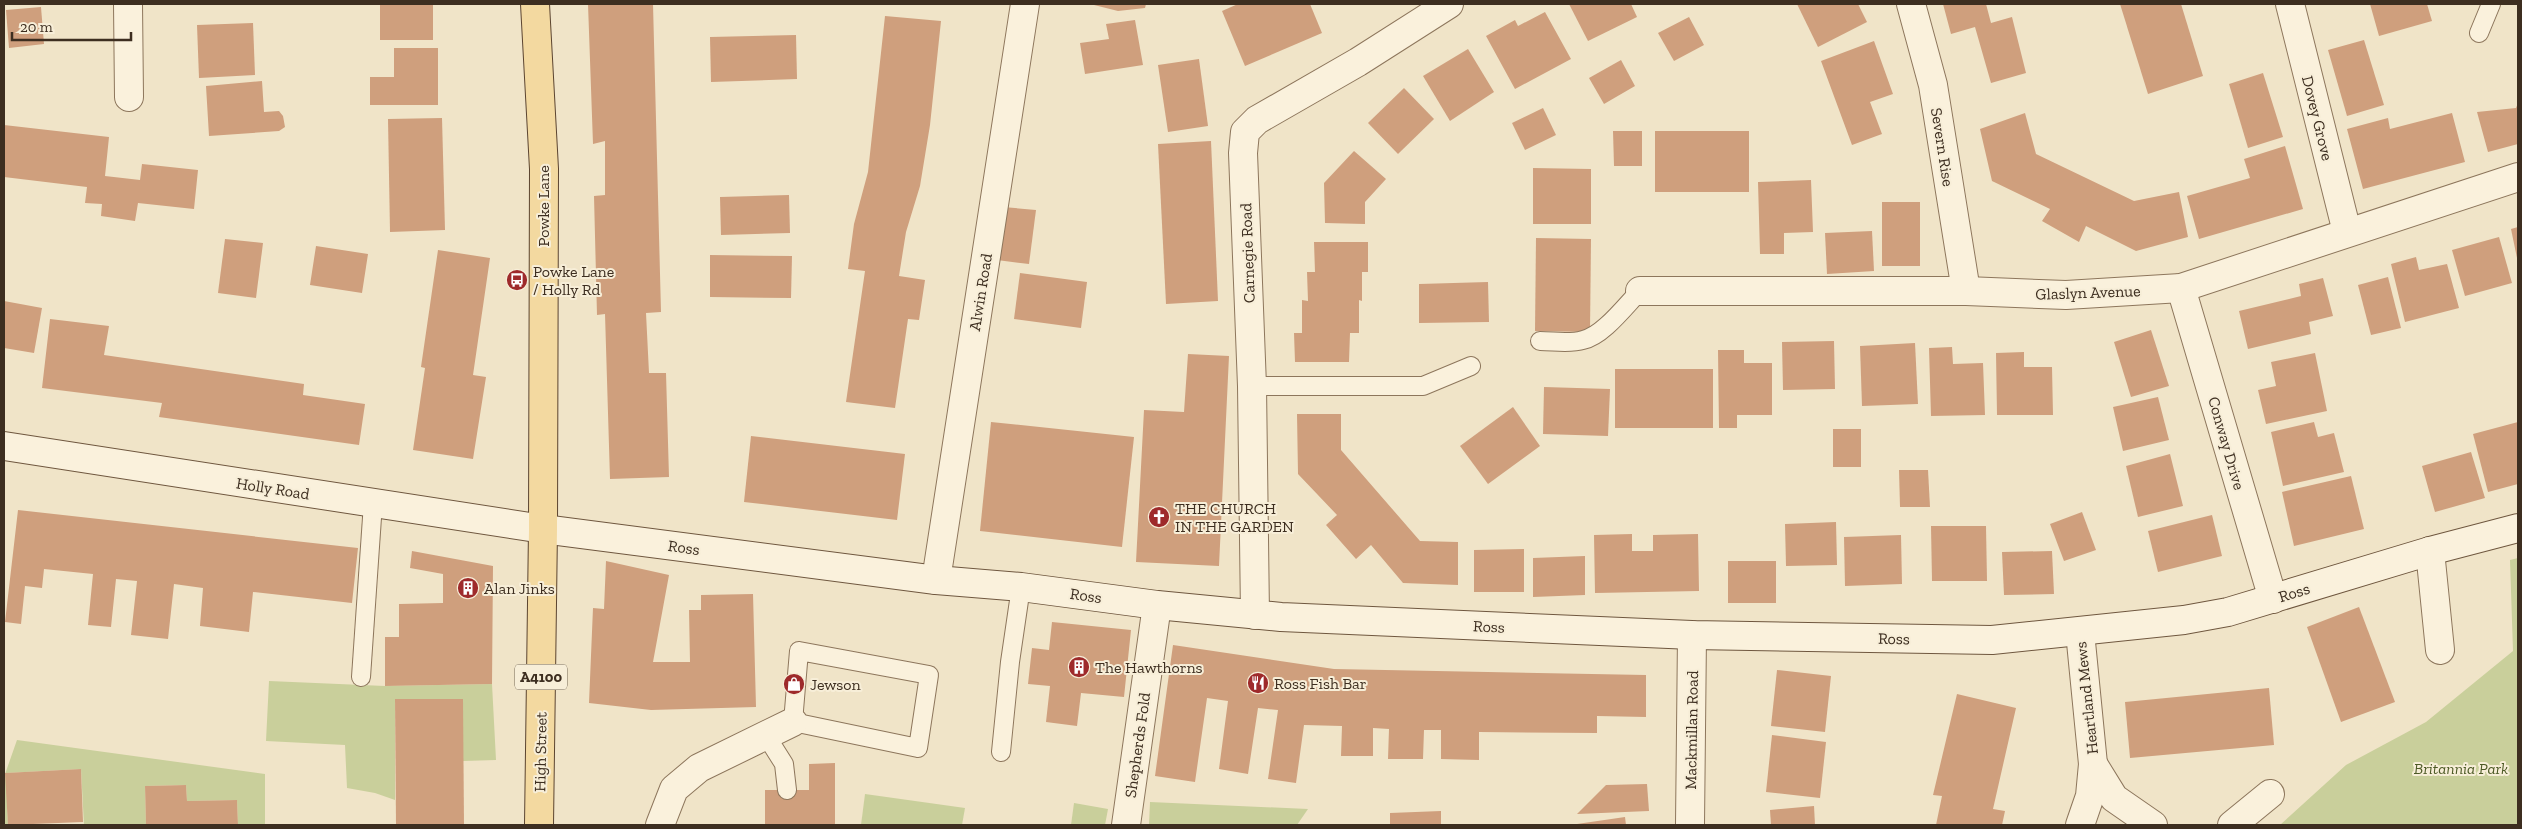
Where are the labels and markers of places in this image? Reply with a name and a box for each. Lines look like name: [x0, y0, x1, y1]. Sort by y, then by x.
place label: Powke Lane / Holly Rd: [533, 262, 614, 299]
bus stop icon: Powke Lane / Holly Rd: [505, 268, 529, 292]
place label: THE CHURCH IN THE GARDEN: [1175, 499, 1294, 536]
church icon: THE CHURCH IN THE GARDEN: [1147, 505, 1171, 529]
building icon: Alan Jinks: [456, 576, 480, 600]
place label: Alan Jinks: [484, 579, 555, 598]
building icon: The Hawthorns: [1067, 655, 1091, 679]
place label: The Hawthorns: [1095, 658, 1203, 677]
restaurant icon: Ross Fish Bar: [1246, 671, 1270, 695]
shop icon: Jewson: [782, 672, 806, 696]
place label: Ross Fish Bar: [1274, 674, 1367, 693]
place label: Jewson: [810, 675, 862, 694]

